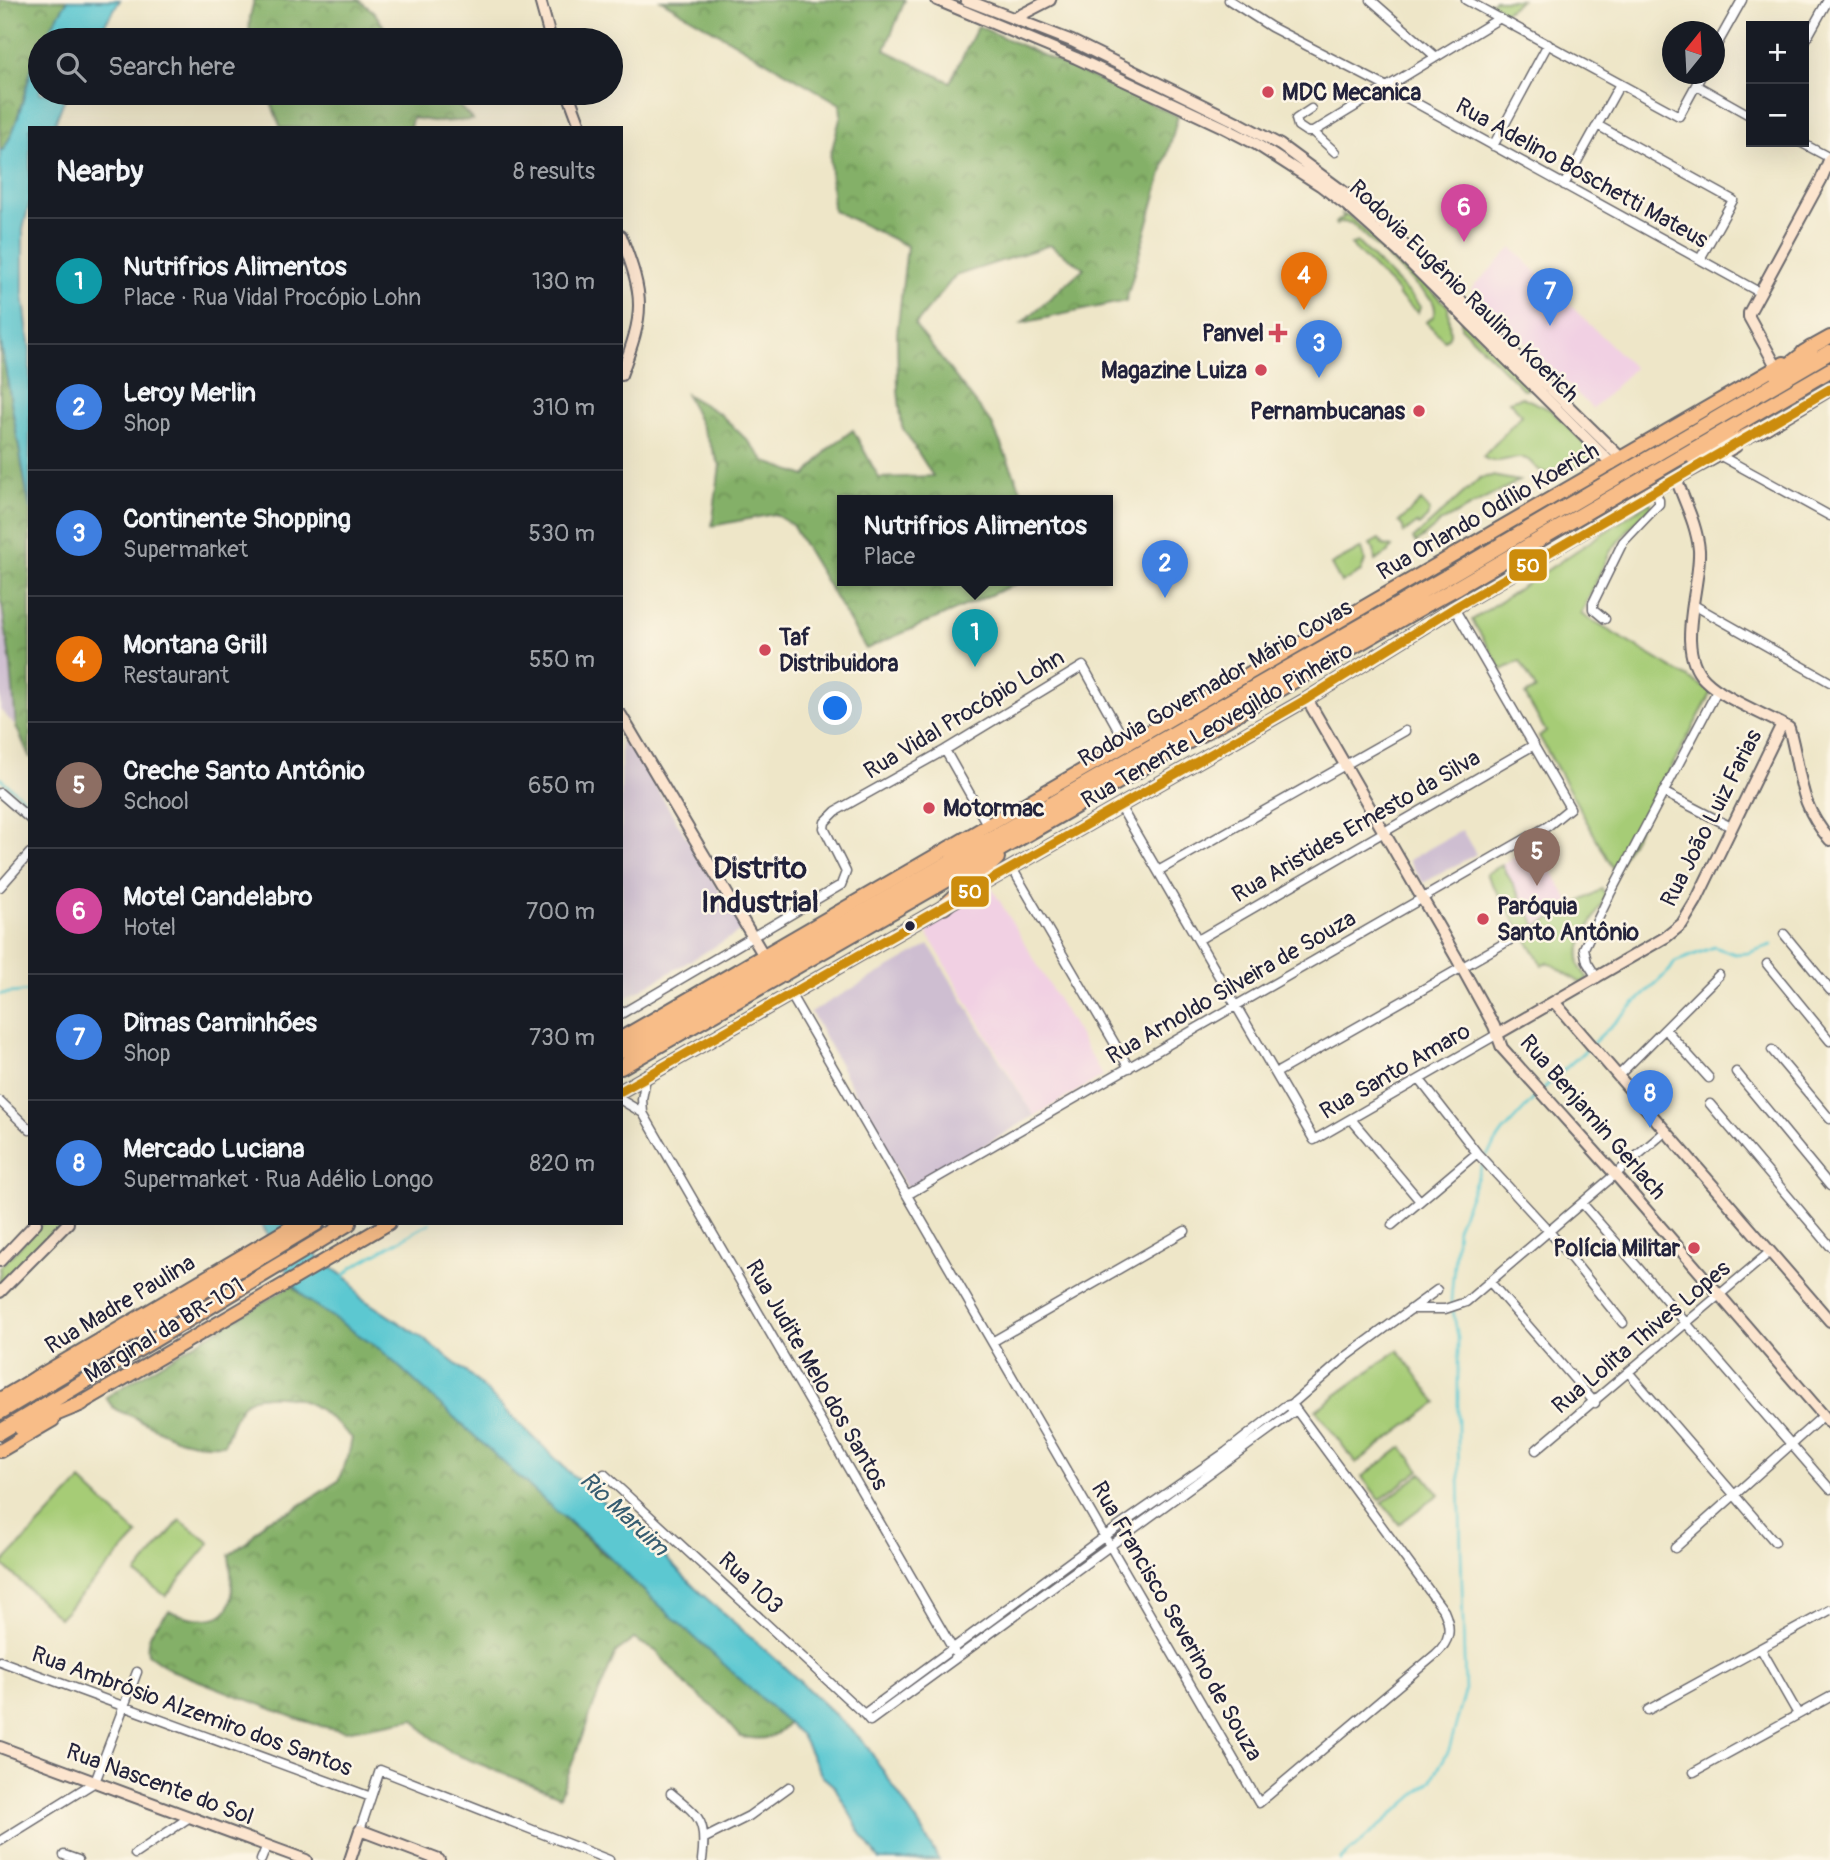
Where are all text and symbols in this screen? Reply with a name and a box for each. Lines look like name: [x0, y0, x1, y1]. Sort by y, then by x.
north arrow: [1662, 21, 1725, 84]
map controls: [1746, 21, 1809, 147]
button: +: [1746, 21, 1809, 84]
search box: [28, 28, 623, 105]
icon: search: [52, 48, 90, 86]
text: Search here: [108, 51, 235, 83]
place label: MDC Mecanica: [1282, 78, 1422, 107]
marker: MDC Mecanica: [1260, 84, 1276, 100]
button: −: [1746, 84, 1809, 147]
street label: Rua Adelino Boschetti Mateus: [1451, 91, 1713, 255]
text: Nearby: [56, 153, 143, 190]
text: 8 results: [513, 157, 595, 186]
street label: Rodovia Eugênio Raulino Koerich: [1343, 173, 1585, 409]
pin: 6: [1441, 184, 1487, 242]
text: Nutrifrios Alimentos: [123, 251, 347, 283]
pin: 4: [1281, 252, 1327, 310]
text: 1: [75, 267, 84, 296]
text: 130 m: [532, 267, 595, 296]
pin: 7: [1527, 268, 1573, 326]
text: Place · Rua Vidal Procópio Lohn: [123, 283, 421, 312]
place label: Panvel: [1202, 319, 1264, 348]
pin: 3: [1296, 320, 1342, 378]
marker: Panvel: [1270, 325, 1286, 341]
place label: Magazine Luiza: [1101, 356, 1247, 385]
marker: Magazine Luiza: [1253, 362, 1269, 378]
text: Leroy Merlin: [123, 377, 256, 409]
text: 2: [73, 393, 85, 422]
text: 310 m: [532, 393, 595, 422]
place label: Pernambucanas: [1250, 397, 1406, 426]
marker: Pernambucanas: [1411, 403, 1427, 419]
text: Shop: [123, 409, 171, 438]
street label: Rua Orlando Odílio Koerich: [1372, 436, 1604, 586]
popup: [837, 495, 1113, 586]
text: Continente Shopping: [123, 503, 351, 535]
text: Nutrifrios Alimentos: [863, 510, 1087, 542]
text: 3: [73, 519, 85, 548]
text: 530 m: [529, 519, 595, 548]
text: Supermarket: [123, 535, 248, 564]
pin: 2: [1142, 540, 1188, 598]
text: Place: [863, 542, 915, 571]
line badge: 50: [1508, 548, 1548, 582]
text: 50: [1516, 554, 1540, 578]
street label: Rodovia Governador Mário Covas: [1073, 593, 1357, 773]
pin: 1: [952, 609, 998, 667]
place label: Taf Distribuidora: [778, 623, 899, 678]
text: Montana Grill: [123, 629, 268, 661]
street label: Rua Tenente Leovegildo Pinheiro: [1076, 635, 1358, 815]
marker: Taf Distribuidora: [757, 642, 773, 658]
street label: Rua Vidal Procópio Lohn: [858, 643, 1070, 785]
text: 4: [72, 645, 86, 674]
text: 550 m: [529, 645, 595, 674]
text: Restaurant: [123, 661, 229, 690]
your location: [818, 691, 852, 725]
street label: Rua João Luiz Farias: [1654, 724, 1768, 912]
street label: Rua Aristides Ernesto da Silva: [1227, 743, 1485, 909]
text: Creche Santo Antônio: [123, 755, 365, 787]
text: 5: [73, 771, 85, 800]
text: 650 m: [528, 771, 595, 800]
text: School: [123, 787, 189, 816]
place label: Motormac: [943, 794, 1045, 823]
marker: Motormac: [921, 800, 937, 816]
pin: 5: [1514, 828, 1560, 886]
district label: Distrito Industrial: [701, 850, 819, 921]
line badge: 50: [950, 875, 990, 908]
text: 50: [958, 880, 982, 904]
text: Motel Candelabro: [123, 881, 312, 913]
place label: Paróquia Santo Antônio: [1497, 892, 1639, 947]
text: 6: [72, 897, 86, 926]
text: 700 m: [526, 897, 595, 926]
street label: Rua Arnoldo Silveira de Souza: [1101, 904, 1361, 1070]
marker: Paróquia Santo Antônio: [1475, 911, 1491, 927]
text: Hotel: [123, 913, 176, 942]
unlabelled marker: [903, 919, 917, 933]
text: Dimas Caminhões: [123, 1007, 317, 1039]
street label: Rua Santo Amaro: [1315, 1016, 1475, 1126]
text: 7: [73, 1023, 85, 1052]
text: 730 m: [529, 1023, 595, 1052]
street label: Rua Benjamin Gerlach: [1513, 1029, 1673, 1205]
text: Shop: [123, 1039, 171, 1068]
pin: 8: [1627, 1070, 1673, 1128]
text: Mercado Luciana: [123, 1133, 305, 1165]
text: 8: [73, 1149, 85, 1178]
text: 820 m: [529, 1149, 595, 1178]
text: Supermarket · Rua Adélio Longo: [123, 1165, 433, 1194]
place label: Polícia Militar: [1553, 1234, 1681, 1263]
marker: Polícia Militar: [1686, 1240, 1702, 1256]
street label: Rua Madre Paulina: [40, 1248, 200, 1360]
street label: Rua Lolita Thives Lopes: [1546, 1254, 1736, 1420]
street label: Rua Judite Melo dos Santos: [739, 1255, 895, 1495]
street label: Marginal da BR-101: [79, 1271, 249, 1389]
water label: Rio Maruim: [574, 1466, 675, 1563]
street label: Rua Francisco Severino de Souza: [1085, 1476, 1269, 1766]
street label: Rua 103: [713, 1546, 789, 1620]
street label: Rua Ambrósio Alzemiro dos Santos: [28, 1639, 356, 1783]
street label: Rua Nascente do Sol: [62, 1737, 258, 1831]

